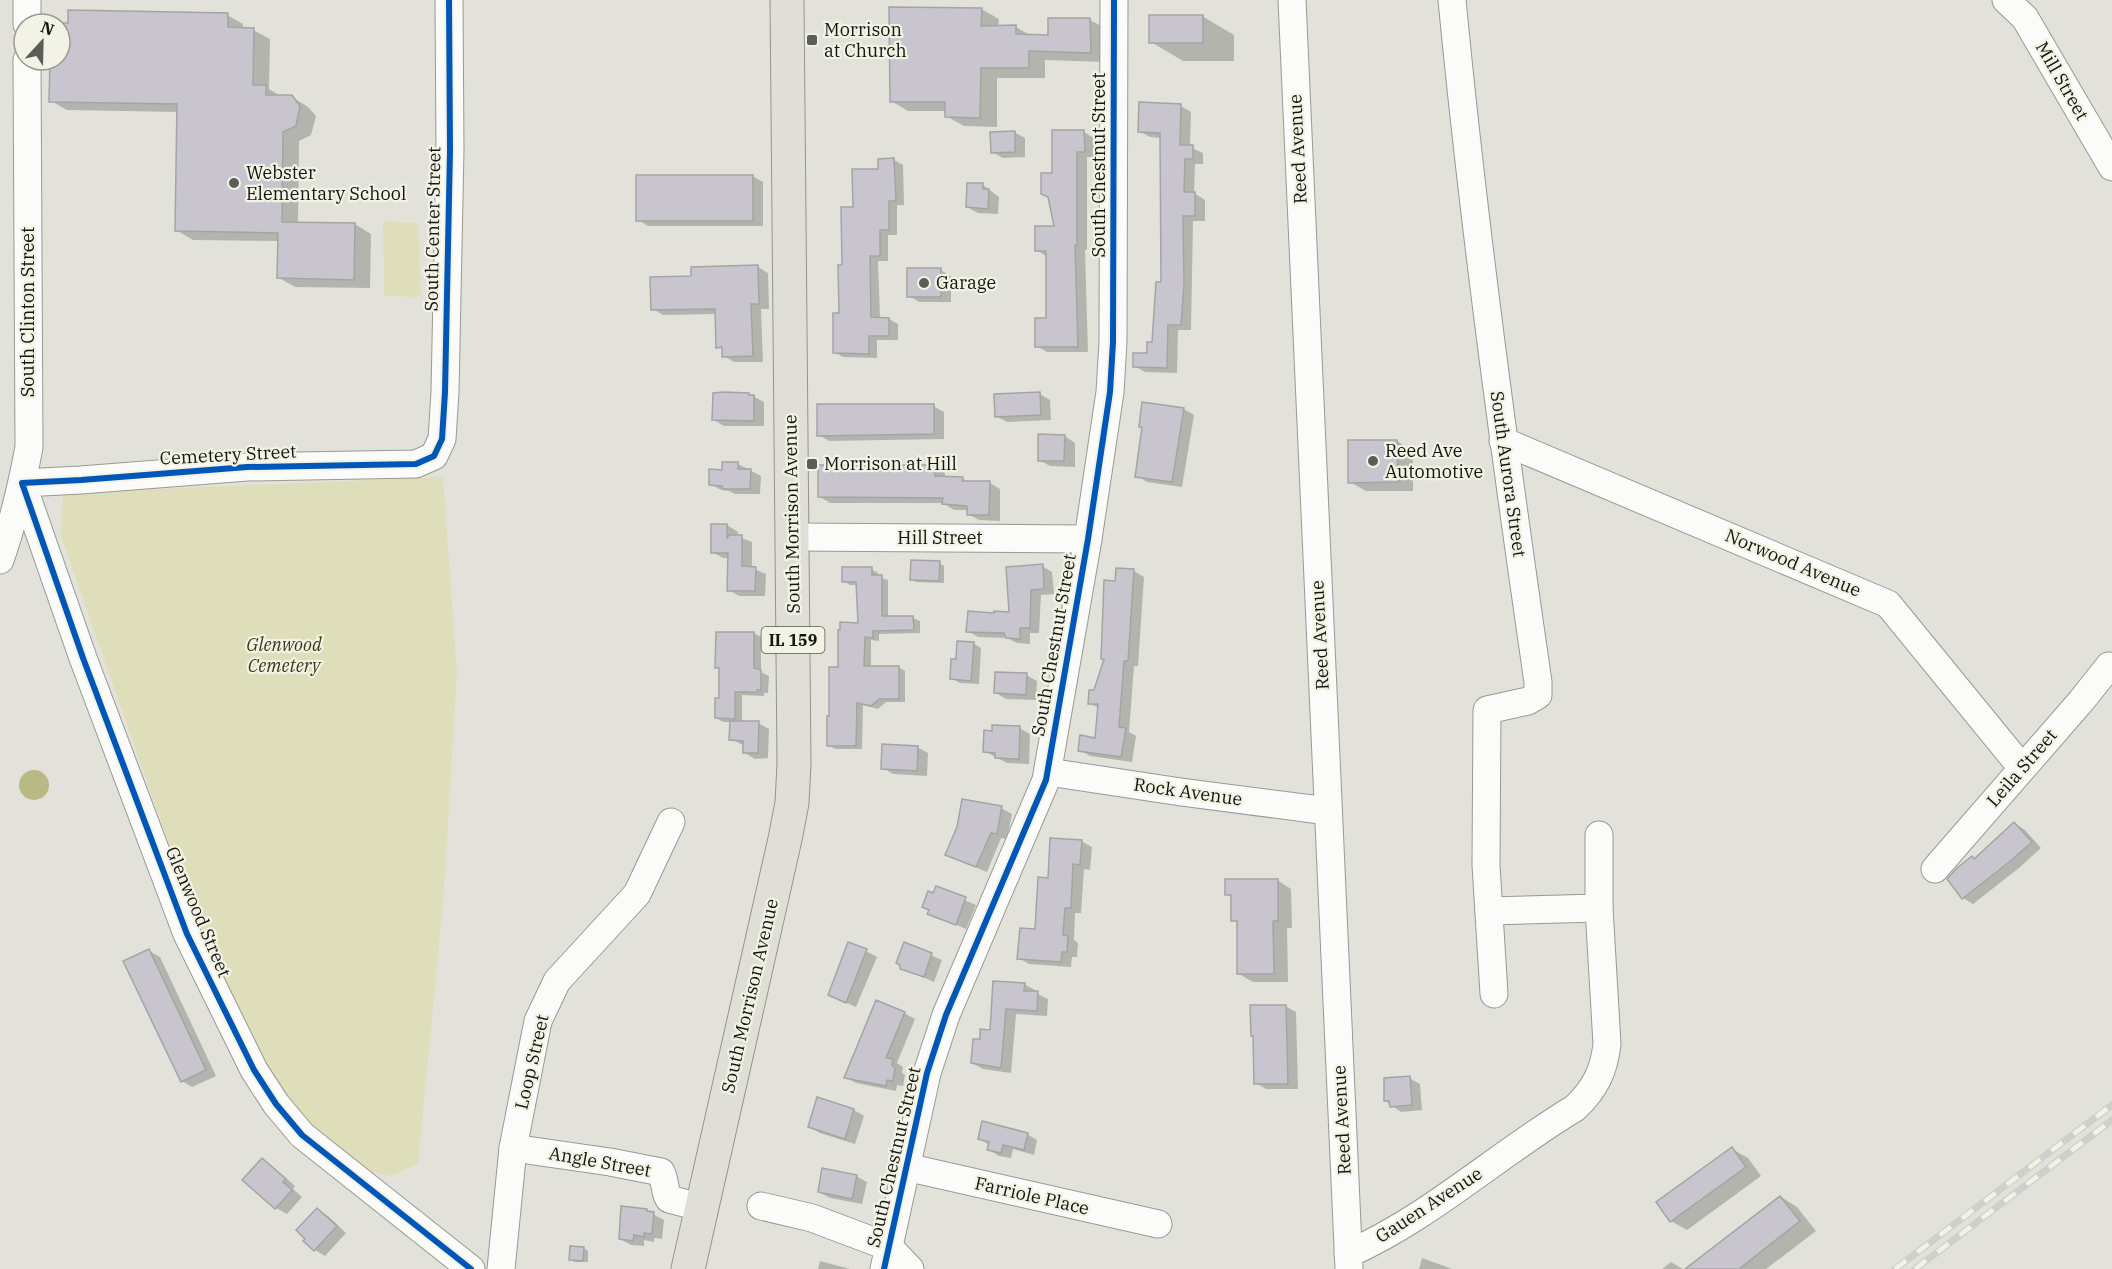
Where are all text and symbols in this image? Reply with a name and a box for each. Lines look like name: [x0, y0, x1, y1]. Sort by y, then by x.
north arrow: [12, 12, 72, 72]
text: N: [38, 16, 57, 40]
place label: Morrison at Church: [824, 18, 907, 62]
marker: Morrison at Church: [805, 33, 819, 47]
street label: Mill Street: [2031, 37, 2094, 124]
street label: South Chestnut Street: [1087, 73, 1110, 257]
street label: Reed Avenue: [1283, 94, 1312, 204]
street label: South Center Street: [420, 146, 445, 312]
place label: Webster Elementary School: [246, 161, 406, 205]
marker: Webster Elementary School: [227, 176, 241, 190]
street label: South Clinton Street: [16, 227, 39, 397]
place label: Garage: [936, 271, 996, 294]
marker: Garage: [917, 276, 931, 290]
street label: South Aurora Street: [1485, 389, 1532, 558]
street label: South Morrison Avenue: [778, 414, 805, 614]
street label: Cemetery Street: [159, 439, 297, 470]
place label: Reed Ave Automotive: [1385, 439, 1483, 483]
place label: Morrison at Hill: [824, 452, 957, 475]
marker: Reed Ave Automotive: [1366, 454, 1380, 468]
marker: Morrison at Hill: [805, 457, 819, 471]
street label: Norwood Avenue: [1722, 524, 1865, 602]
street label: Hill Street: [897, 526, 983, 549]
street label: South Chestnut Street: [1026, 552, 1081, 738]
street label: Reed Avenue: [1305, 580, 1334, 690]
road number: IL 159: [762, 627, 824, 653]
park label: Glenwood Cemetery: [246, 633, 322, 677]
street label: Leila Street: [1981, 724, 2062, 811]
street label: Rock Avenue: [1132, 773, 1244, 811]
street label: Glenwood Street: [161, 843, 236, 981]
street label: South Morrison Avenue: [716, 896, 783, 1095]
street label: Loop Street: [509, 1012, 554, 1112]
street label: South Chestnut Street: [862, 1064, 926, 1250]
street label: Reed Avenue: [1327, 1065, 1356, 1175]
street label: Angle Street: [547, 1141, 653, 1182]
street label: Gauen Avenue: [1371, 1162, 1486, 1248]
street label: Farriole Place: [973, 1171, 1092, 1220]

